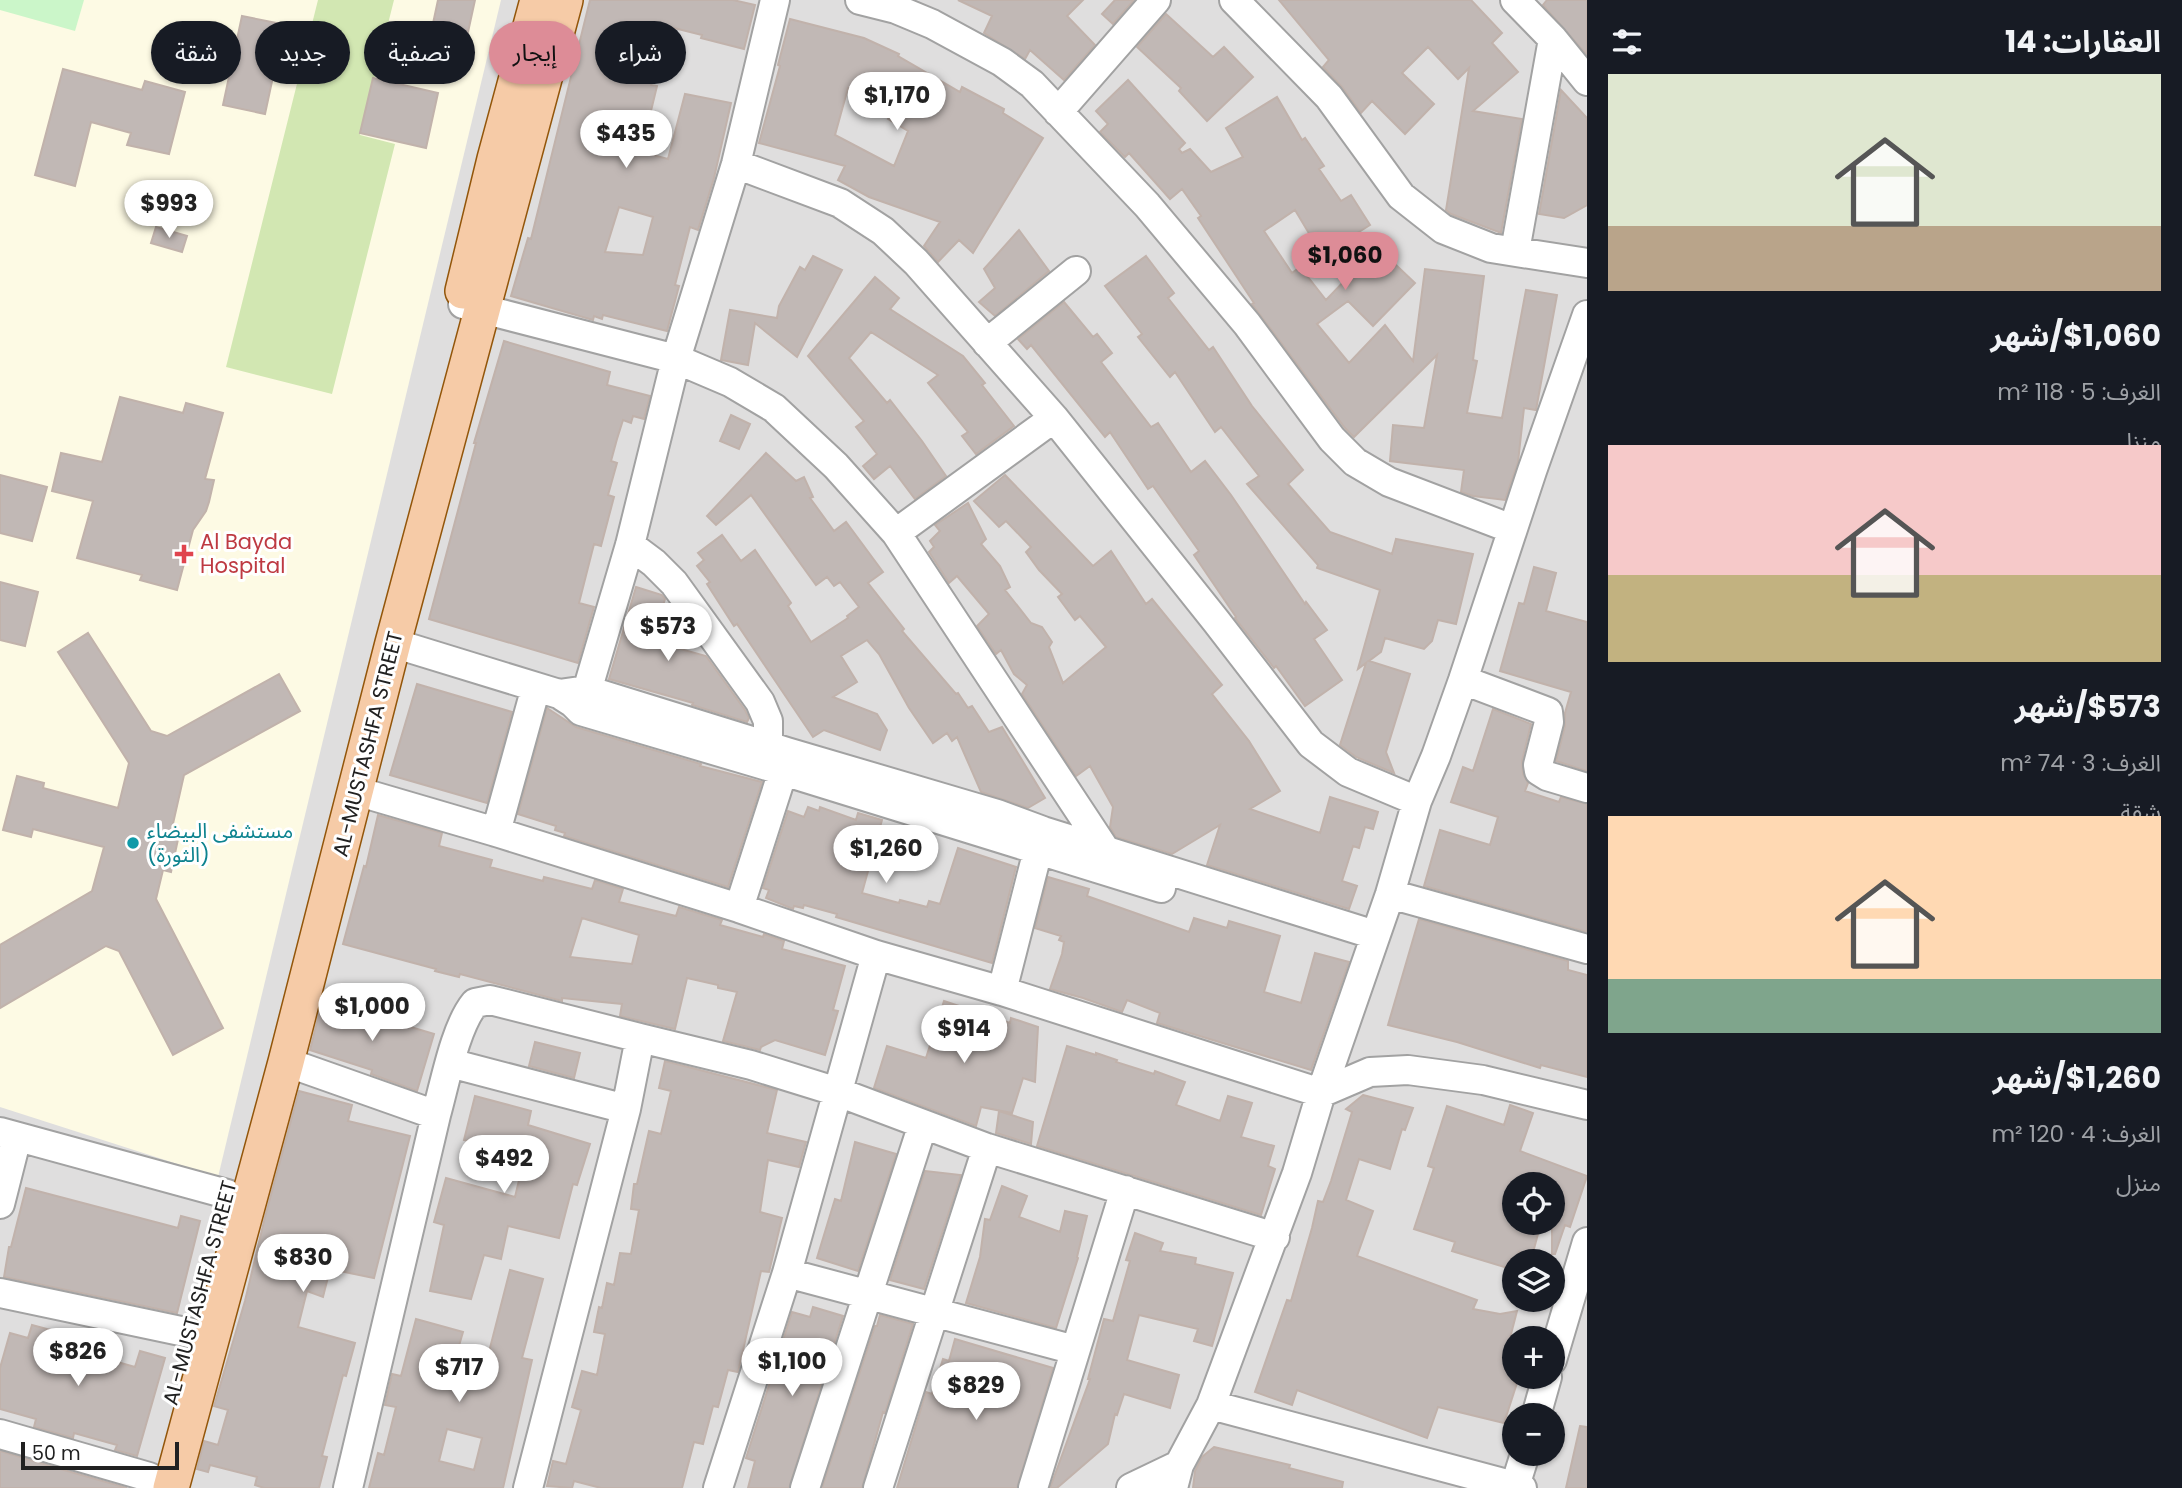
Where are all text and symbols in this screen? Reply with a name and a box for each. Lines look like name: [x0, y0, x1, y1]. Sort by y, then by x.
text: العقارات: 14: [2005, 20, 2161, 63]
chip: شقة: [151, 21, 241, 84]
chip: جديد: [255, 21, 350, 84]
chip: تصفية: [364, 21, 475, 84]
chip: إيجار: [489, 21, 581, 84]
chip: شراء: [595, 21, 686, 84]
icon: filters: [1608, 23, 1646, 61]
pin: $1,170: [840, 72, 954, 132]
text: $1,170: [864, 79, 930, 111]
pin: $435: [585, 110, 667, 170]
text: $435: [596, 117, 656, 149]
icon: home: [1822, 119, 1948, 245]
pin: $993: [128, 180, 210, 240]
text: $993: [140, 187, 198, 219]
pin: $1,060: [1288, 232, 1402, 292]
text: $1,060: [1307, 239, 1383, 271]
text: $1,060/شهر: [1990, 314, 2161, 357]
text: الغرف: 5 · 118 m²: [1997, 376, 2161, 408]
text: منزل: [2116, 425, 2161, 457]
icon: home: [1822, 490, 1948, 616]
place label: Al Bayda Hospital: [200, 527, 292, 580]
marker: Al Bayda Hospital: [174, 544, 194, 564]
pin: $573: [627, 604, 709, 663]
text: $573: [640, 610, 696, 642]
street label: AL-MUSTASHFA STREET: [325, 628, 410, 860]
text: $573/شهر: [2015, 685, 2161, 728]
text: الغرف: 3 · 74 m²: [2000, 747, 2161, 779]
text: شقة: [2120, 796, 2161, 828]
place label: مستشفى البيضاء (الثورة): [147, 816, 293, 869]
pin: $1,260: [829, 826, 943, 885]
text: $1,260: [849, 832, 923, 864]
marker: مستشفى البيضاء (الثورة): [125, 835, 141, 851]
icon: home: [1822, 861, 1948, 987]
pin: $1,000: [315, 984, 429, 1043]
text: $1,000: [334, 990, 410, 1022]
pin: $914: [923, 1006, 1005, 1065]
text: $914: [937, 1012, 991, 1044]
text: $1,260/شهر: [1993, 1056, 2161, 1099]
text: الغرف: 4 · 120 m²: [1991, 1118, 2161, 1150]
pin: $492: [463, 1136, 545, 1195]
text: $492: [475, 1142, 533, 1174]
text: منزل: [2116, 1167, 2161, 1199]
map controls: [1502, 1172, 1565, 1466]
button: locate: [1502, 1172, 1565, 1235]
street label: AL-MUSTASHFA STREET: [156, 1177, 243, 1408]
pin: $830: [262, 1234, 344, 1294]
text: $830: [274, 1241, 332, 1273]
button: layers: [1502, 1249, 1565, 1312]
button: +: [1502, 1326, 1565, 1389]
pin: $826: [37, 1328, 119, 1388]
text: $826: [49, 1335, 107, 1367]
pin: $1,100: [735, 1338, 849, 1398]
pin: $717: [418, 1344, 500, 1404]
text: $1,100: [757, 1345, 827, 1377]
text: $717: [435, 1351, 483, 1383]
pin: $829: [935, 1362, 1017, 1422]
text: $829: [947, 1369, 1005, 1401]
button: −: [1502, 1403, 1565, 1466]
scale bar: [21, 1439, 178, 1471]
text: 50 m: [32, 1440, 81, 1467]

